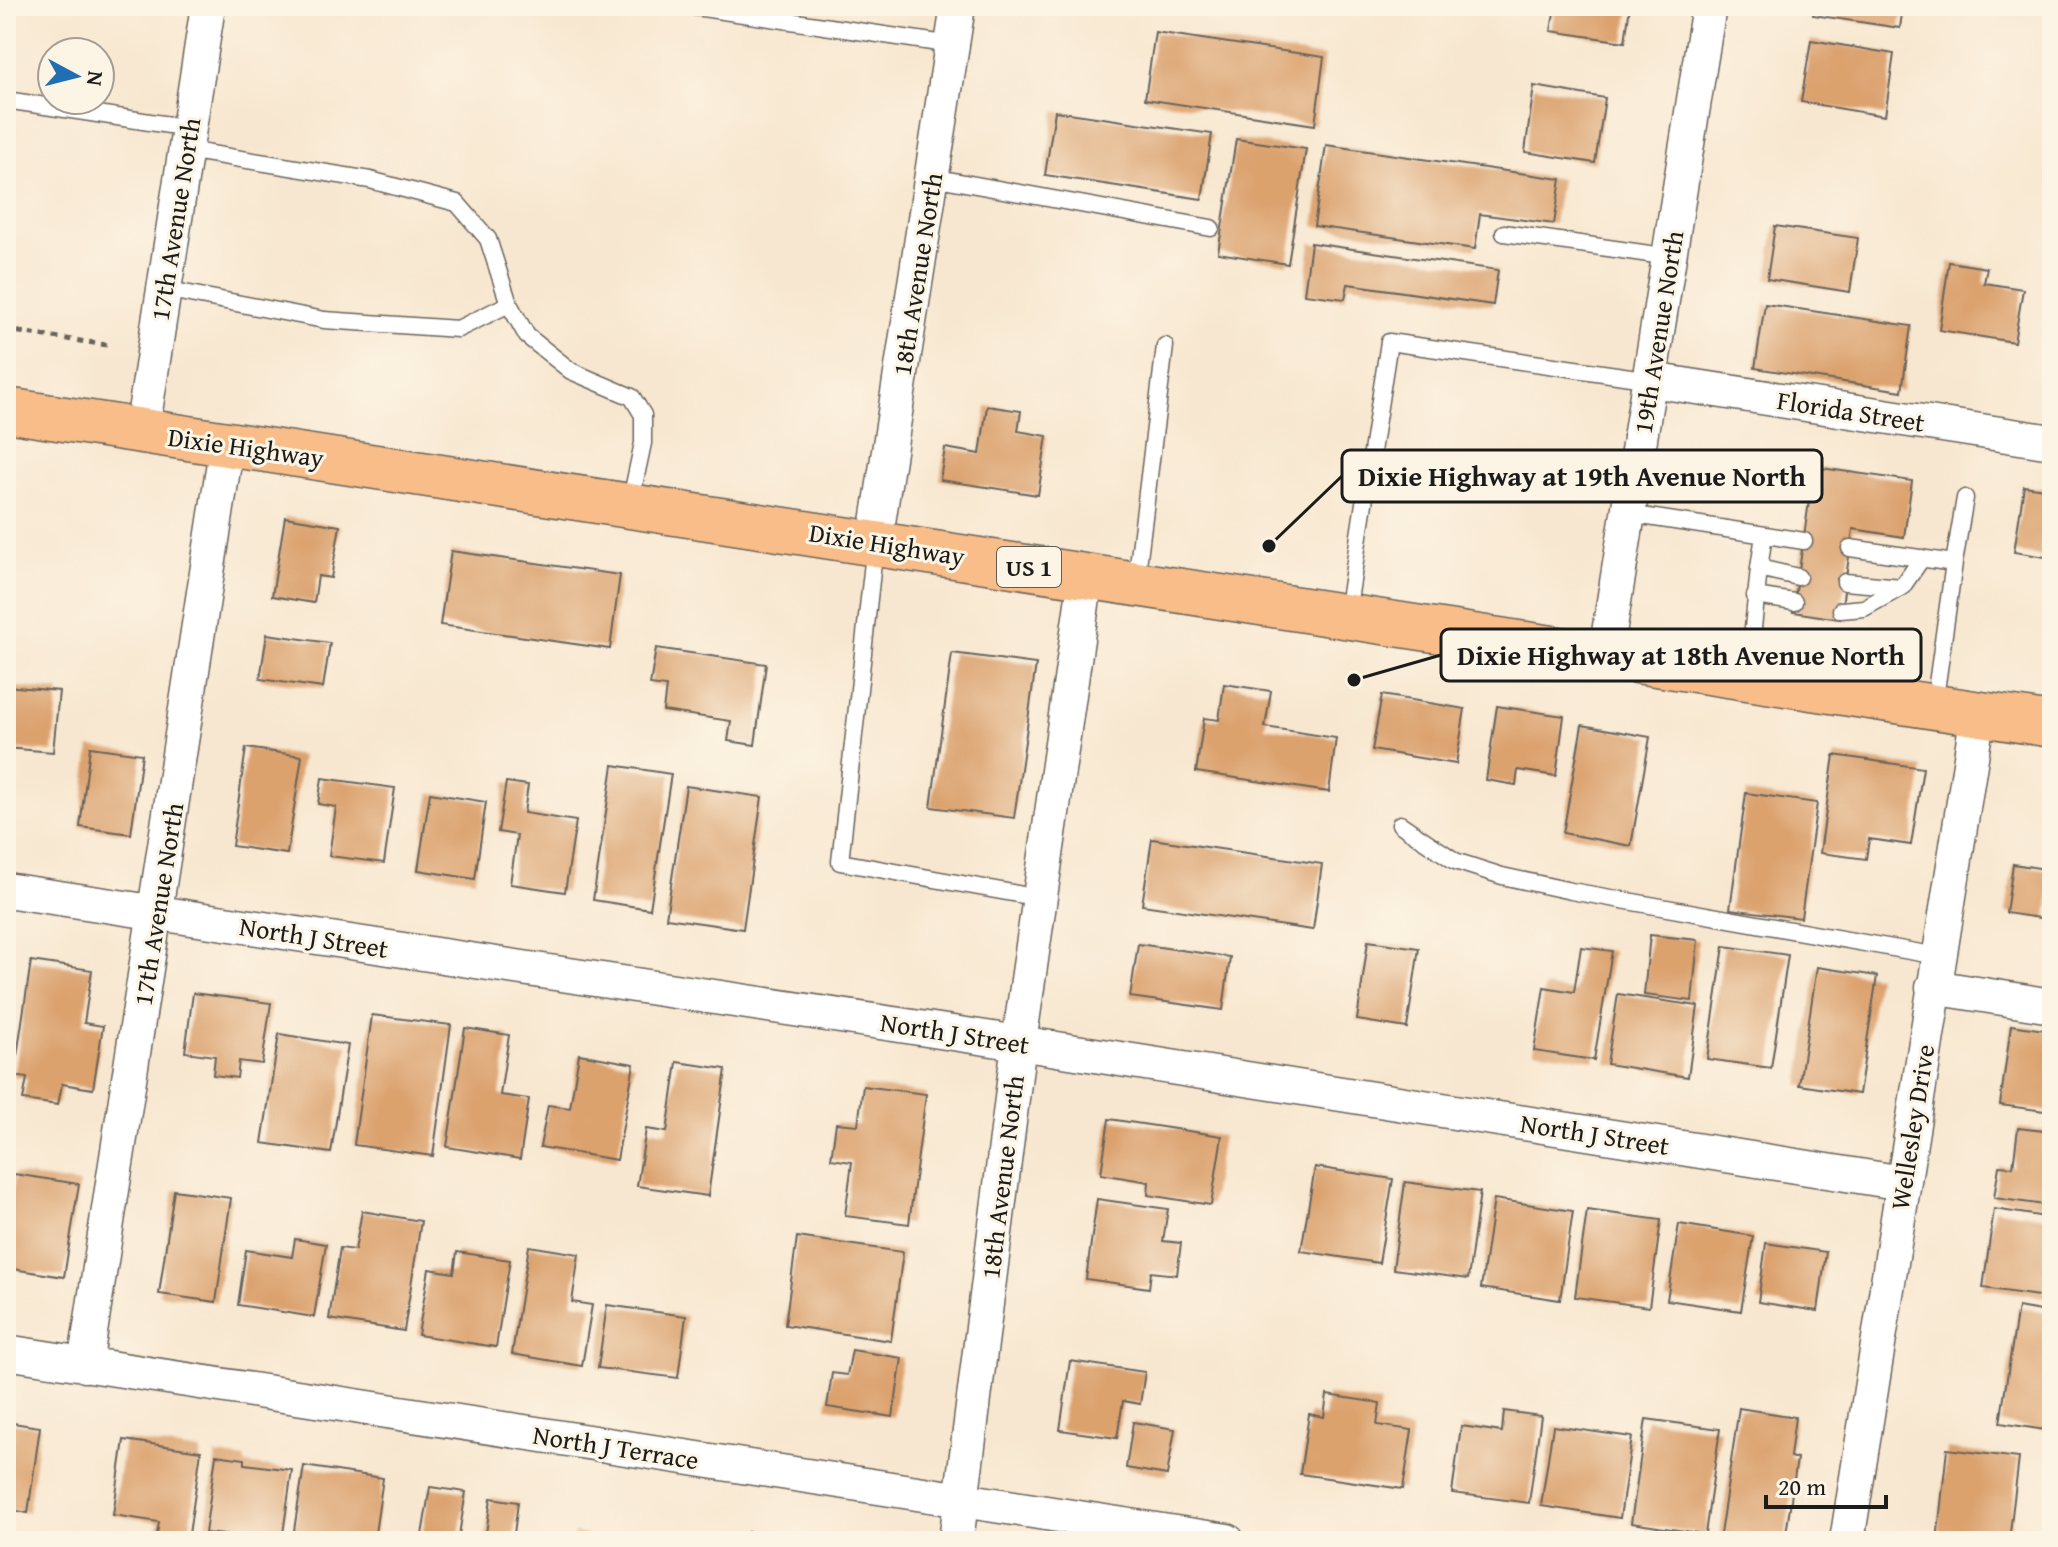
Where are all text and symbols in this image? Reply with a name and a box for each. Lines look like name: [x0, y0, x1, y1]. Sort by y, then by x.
north arrow: [36, 36, 116, 116]
text: N: [79, 69, 113, 88]
street label: 17th Avenue North: [140, 114, 210, 323]
street label: 18th Avenue North: [882, 169, 952, 378]
street label: 19th Avenue North: [1623, 227, 1693, 436]
street label: Florida Street: [1774, 380, 1928, 442]
street label: Dixie Highway: [166, 417, 326, 477]
callout: Dixie Highway at 19th Avenue North: [1342, 450, 1822, 502]
text: Dixie Highway at 19th Avenue North: [1358, 455, 1806, 496]
street label: Dixie Highway: [806, 512, 968, 576]
road number: US 1: [997, 547, 1061, 587]
callout: Dixie Highway at 18th Avenue North: [1441, 629, 1921, 681]
text: Dixie Highway at 18th Avenue North: [1457, 634, 1905, 675]
street label: 17th Avenue North: [123, 799, 193, 1008]
street label: North J Street: [237, 906, 391, 968]
street label: North J Street: [878, 1002, 1032, 1064]
street label: Wellesley Drive: [1880, 1042, 1944, 1212]
street label: 18th Avenue North: [970, 1073, 1034, 1281]
street label: North J Street: [1518, 1103, 1672, 1165]
street label: North J Terrace: [530, 1415, 702, 1479]
scale bar: [1766, 1459, 1886, 1509]
text: 20 m: [1778, 1469, 1826, 1504]

